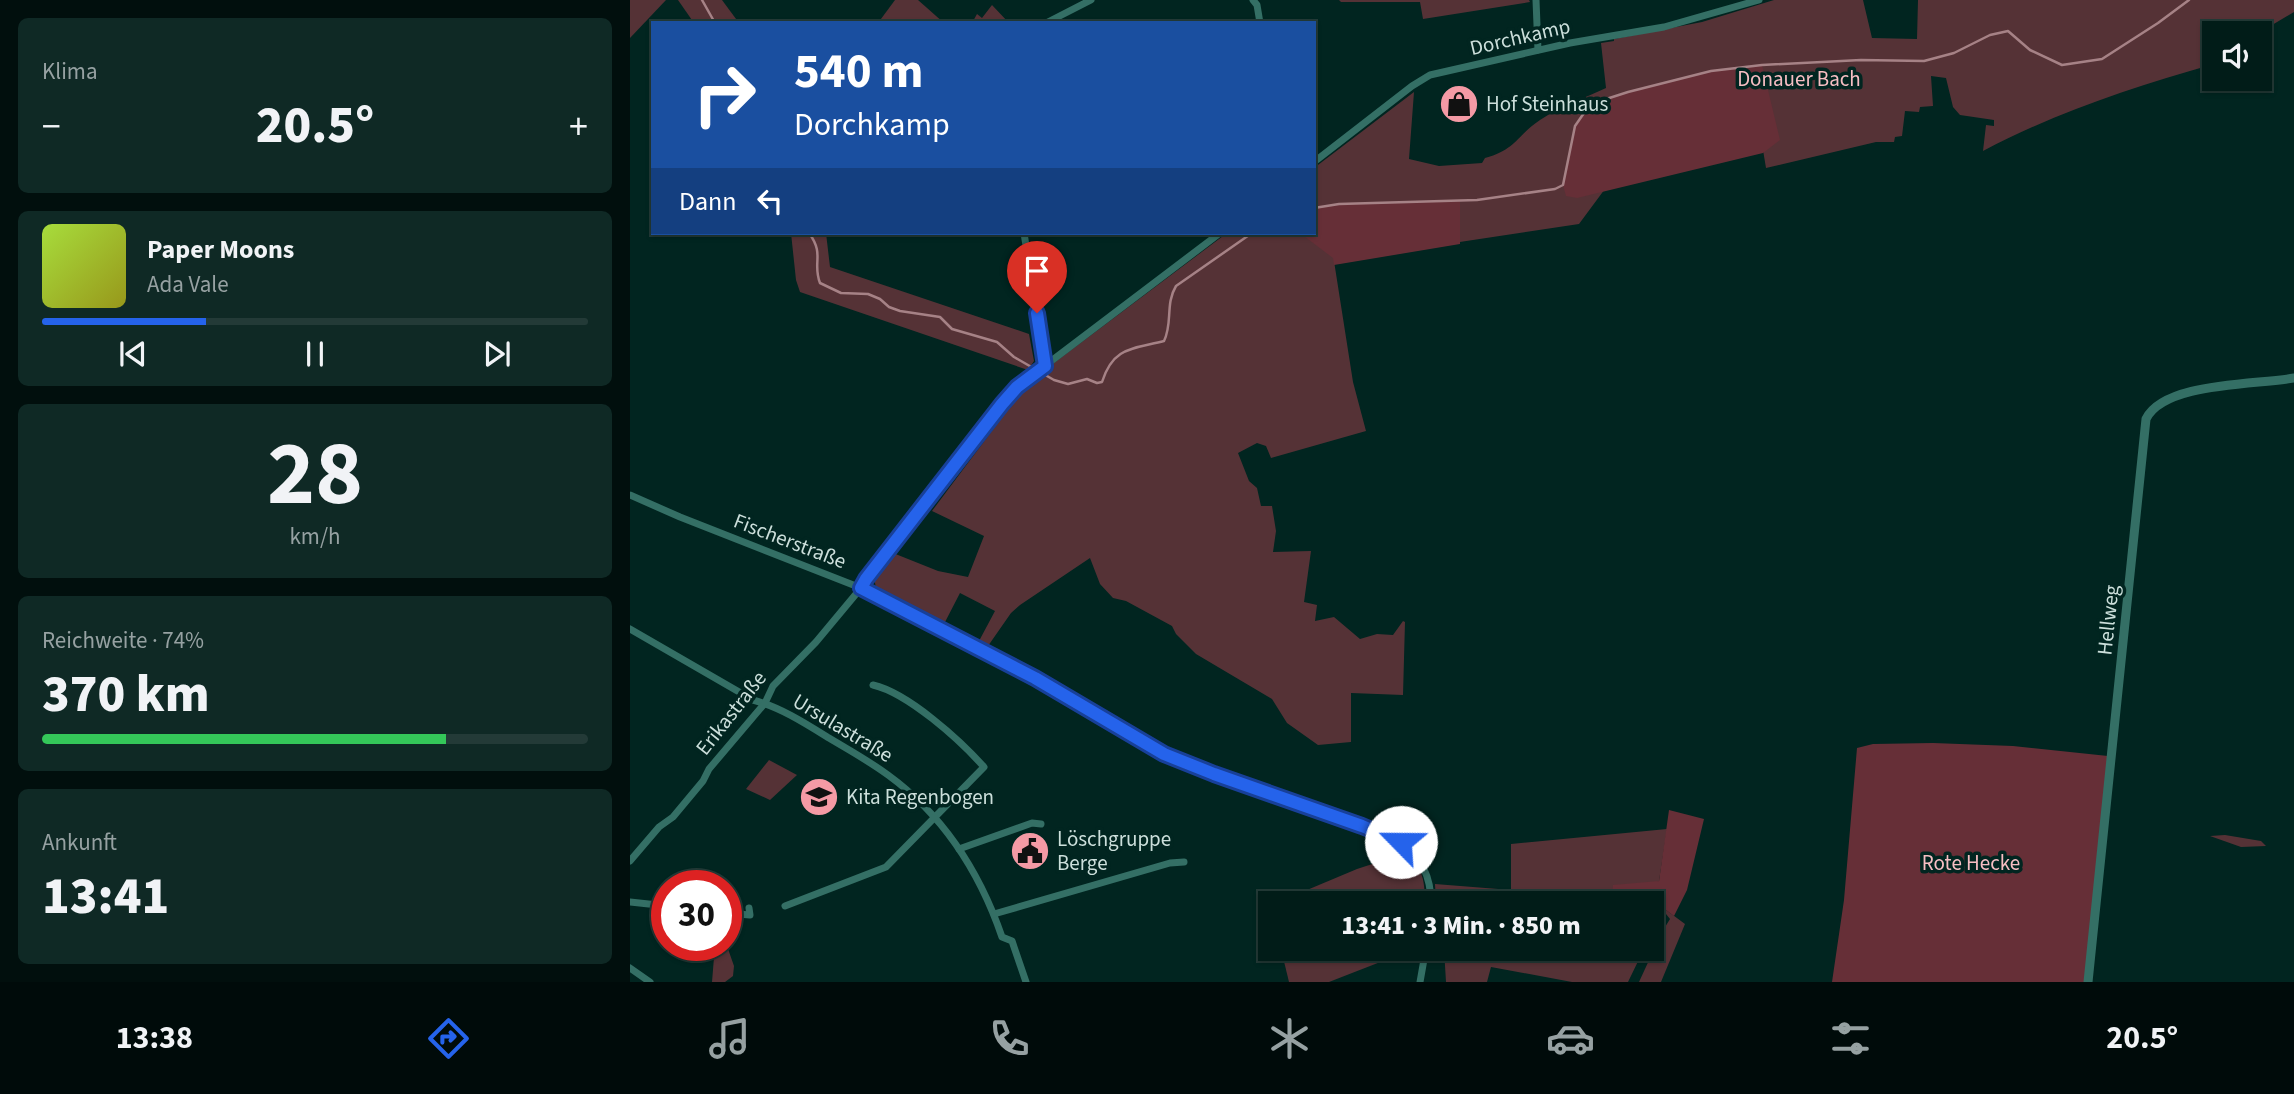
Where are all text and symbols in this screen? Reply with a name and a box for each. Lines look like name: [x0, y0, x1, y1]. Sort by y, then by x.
street label: Dorchkamp: [1467, 11, 1573, 63]
map controls: [2202, 21, 2272, 91]
button: sound: [2202, 21, 2272, 91]
text: 540 m: [794, 37, 923, 107]
icon: right: [679, 49, 770, 140]
text: Klima: [42, 55, 98, 88]
park label: Donauer Bach: [1737, 64, 1861, 94]
shop icon: Hof Steinhaus: [1438, 83, 1480, 125]
text: 20.5°: [256, 89, 374, 163]
place label: Hof Steinhaus: [1486, 89, 1608, 119]
text: −: [42, 100, 61, 154]
text: +: [569, 100, 588, 154]
text: Dorchkamp: [794, 102, 950, 148]
icon: left: [751, 182, 789, 220]
text: Dann: [679, 183, 737, 220]
text: Paper Moons: [147, 231, 294, 268]
pin: [1007, 241, 1067, 313]
icon: arrive: [1018, 252, 1056, 290]
text: Ada Vale: [147, 268, 229, 301]
icon: previous: [114, 335, 152, 373]
icon: pause: [296, 335, 334, 373]
icon: next: [478, 335, 516, 373]
text: 28: [267, 410, 363, 539]
street label: Fischerstraße: [729, 506, 851, 576]
text: km/h: [289, 520, 341, 553]
street label: Hellweg: [2089, 583, 2127, 657]
text: Reichweite · 74%: [42, 624, 204, 657]
text: 370 km: [42, 658, 210, 732]
street label: Erikastraße: [689, 664, 773, 762]
street label: Ursulastraße: [787, 686, 899, 770]
school or university icon: Kita Regenbogen: [798, 776, 840, 818]
place label: Kita Regenbogen: [846, 782, 994, 812]
position arrow: [1364, 805, 1438, 879]
place label: Löschgruppe Berge: [1057, 824, 1171, 878]
text: Ankunft: [42, 826, 117, 859]
public building icon: Löschgruppe Berge: [1009, 830, 1051, 872]
park label: Rote Hecke: [1922, 848, 2020, 878]
text: 13:41: [42, 860, 169, 934]
speed limit sign: 30: [651, 870, 742, 961]
text: 13:41 · 3 Min. · 850 m: [1341, 907, 1581, 944]
icon: directions: [424, 1014, 473, 1063]
icon: music: [705, 1014, 754, 1063]
icon: phone: [985, 1014, 1034, 1063]
icon: climate: [1265, 1014, 1314, 1063]
icon: car: [1546, 1014, 1595, 1063]
icon: filters: [1826, 1014, 1875, 1063]
text: 13:38: [116, 1015, 193, 1061]
text: 20.5°: [2106, 1015, 2178, 1061]

